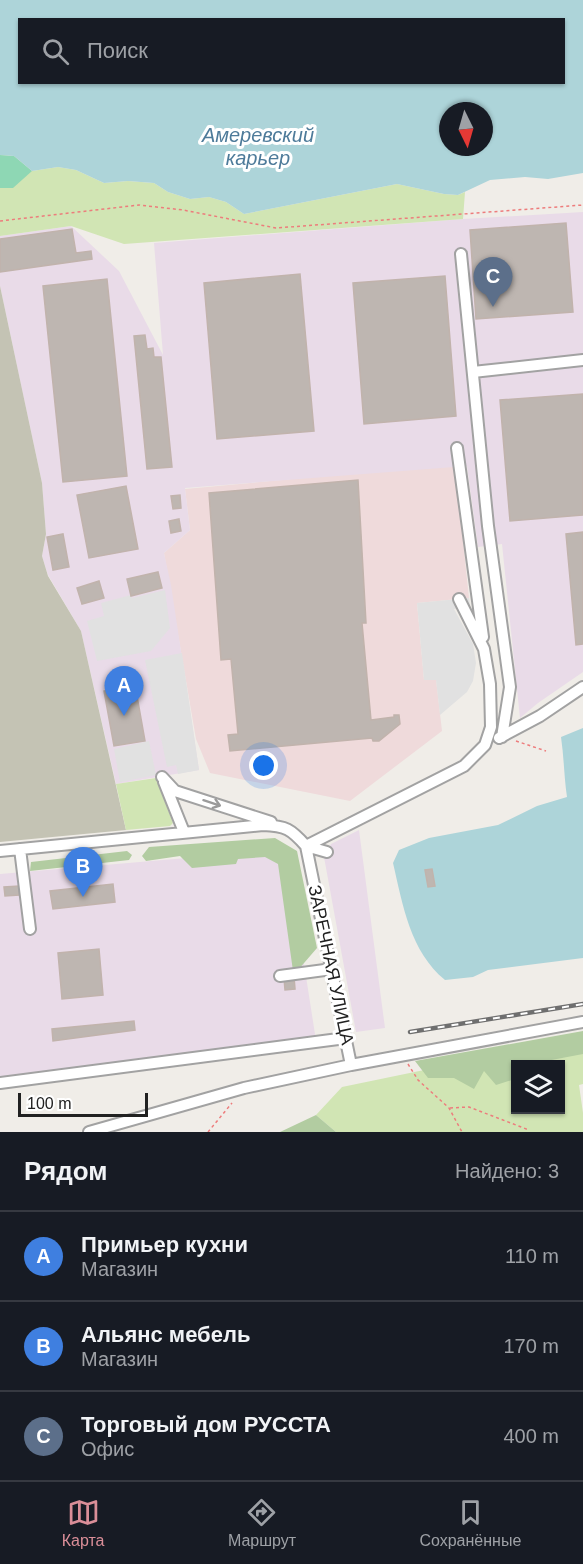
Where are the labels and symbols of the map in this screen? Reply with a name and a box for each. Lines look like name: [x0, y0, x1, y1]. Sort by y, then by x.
north arrow: [439, 102, 493, 156]
water label: Амеревский карьер: [201, 124, 314, 169]
pin: C: [474, 258, 512, 307]
pin: A: [104, 666, 144, 716]
your location: [249, 751, 278, 780]
one-way arrow: [202, 798, 221, 809]
pin: B: [64, 848, 103, 897]
street label: ЗАРЕЧНАЯ УЛИЦА: [304, 883, 358, 1047]
scale bar: [18, 1090, 148, 1118]

